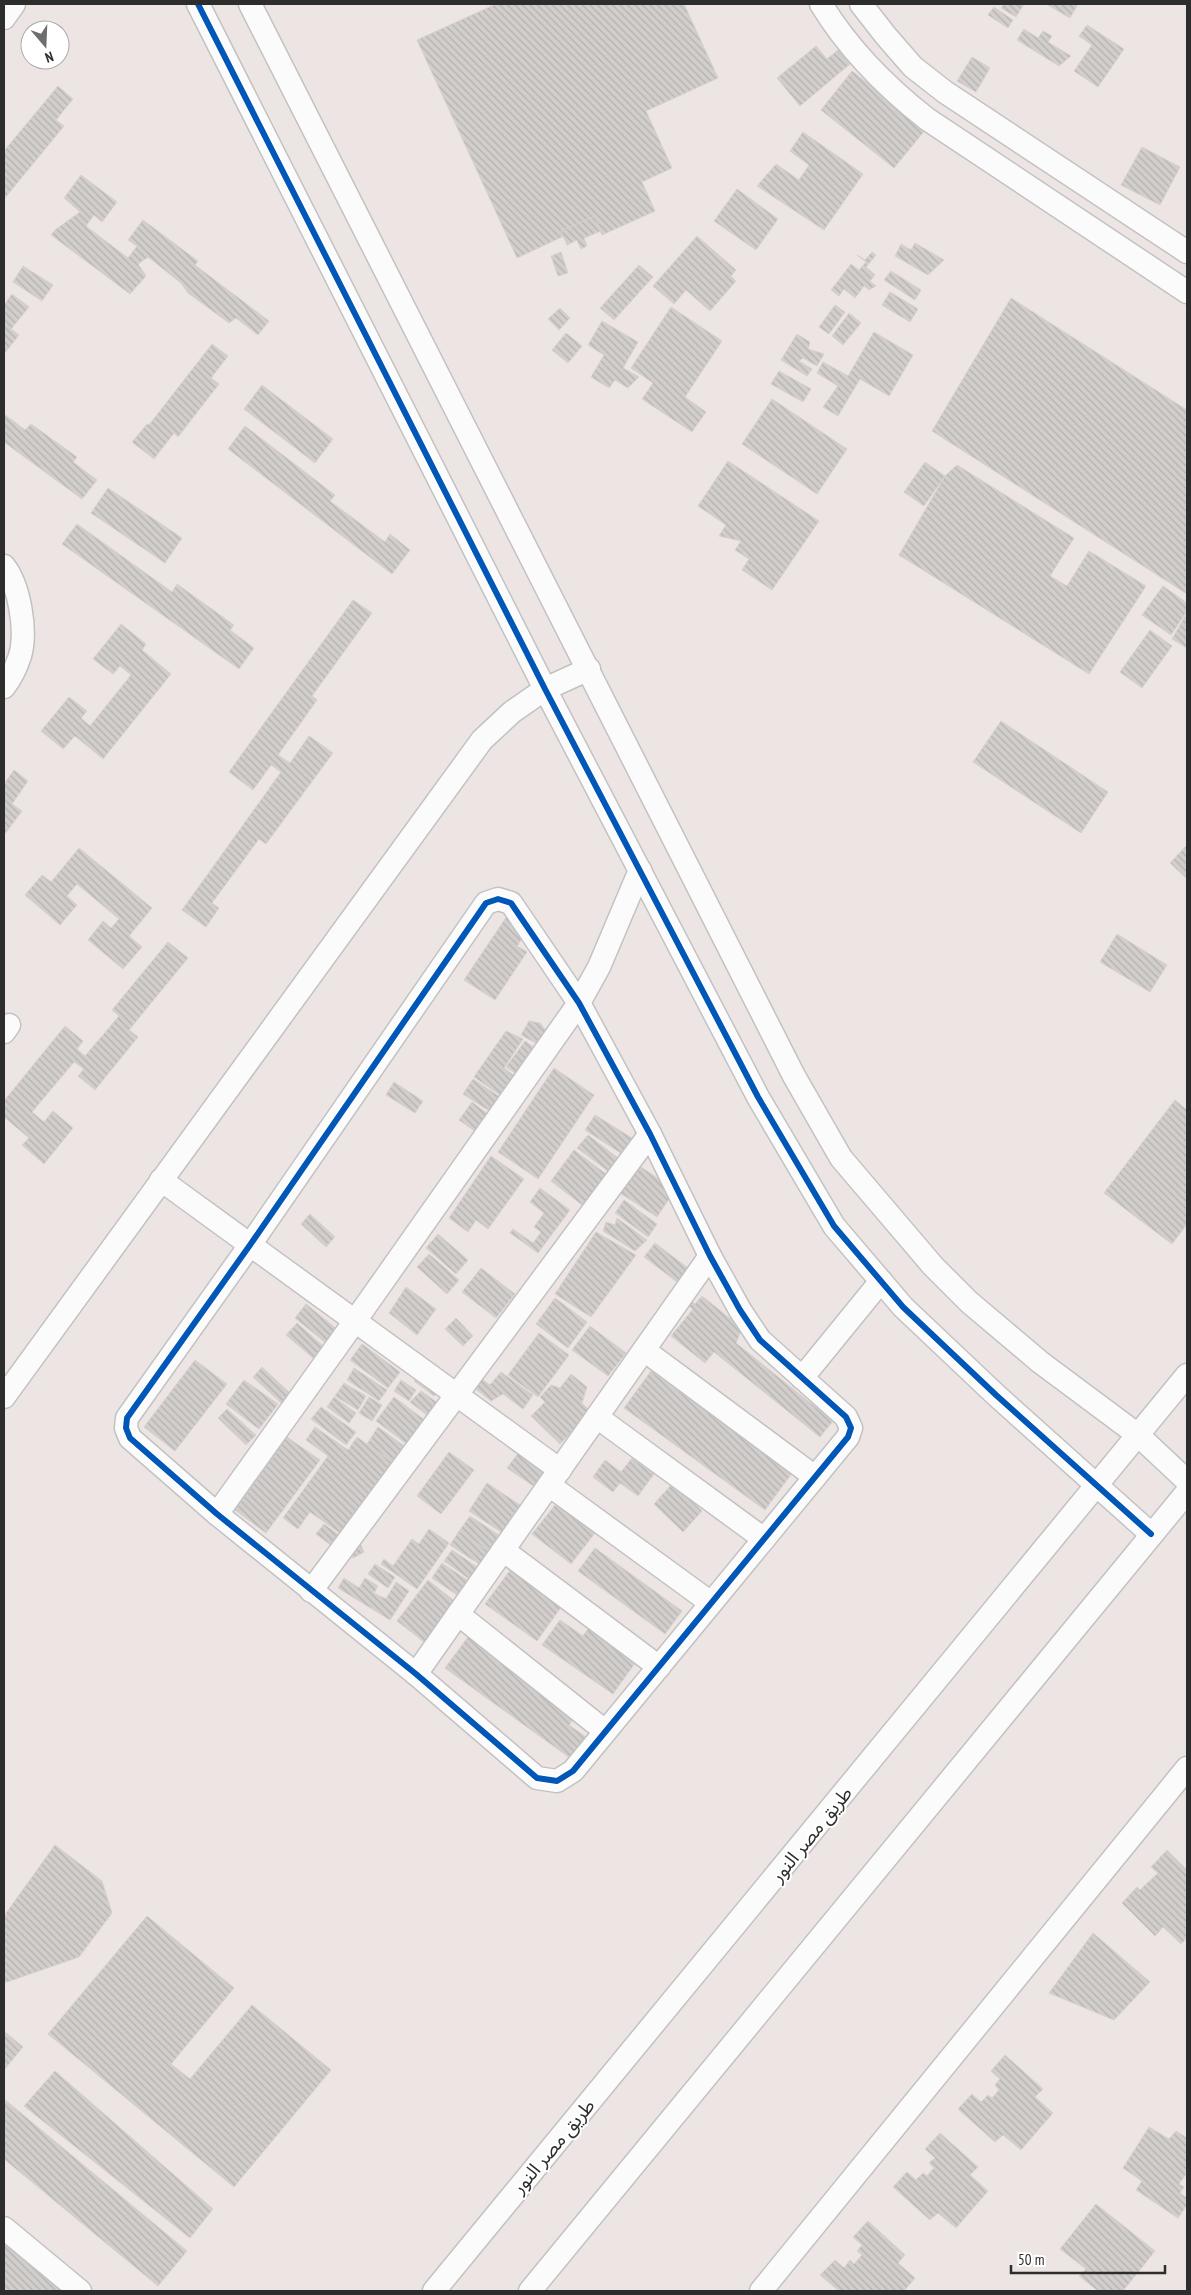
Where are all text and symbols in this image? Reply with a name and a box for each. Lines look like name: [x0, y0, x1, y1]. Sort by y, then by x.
north arrow: [20, 20, 70, 70]
text: N: [43, 48, 56, 67]
street label: طريق مصر النور: [764, 1781, 857, 1888]
street label: طريق مصر النور: [506, 2094, 600, 2199]
scale bar: [1011, 2242, 1165, 2274]
text: 50 m: [1018, 2250, 1044, 2269]

